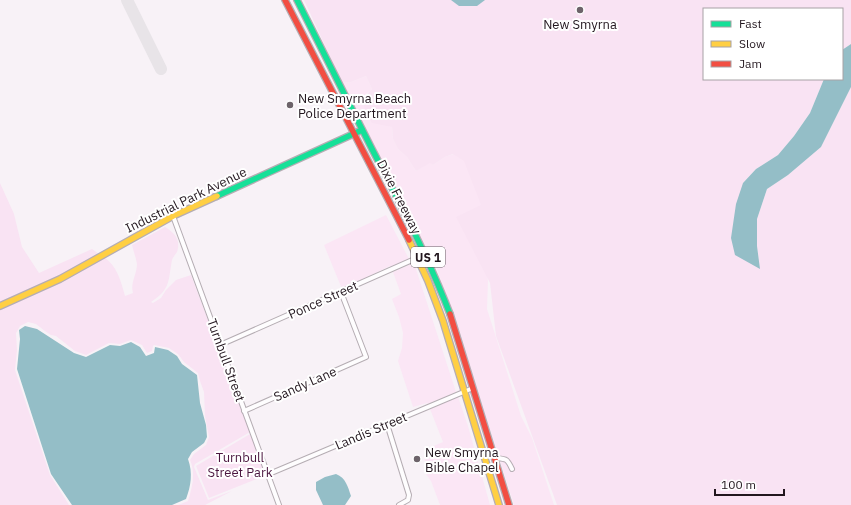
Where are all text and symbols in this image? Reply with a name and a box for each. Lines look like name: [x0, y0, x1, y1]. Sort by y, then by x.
marker: New Smyrna: [575, 5, 585, 15]
legend: [703, 8, 843, 80]
place label: New Smyrna: [543, 16, 617, 33]
text: Fast: [739, 16, 762, 31]
text: Slow: [739, 36, 765, 51]
text: Jam: [739, 56, 762, 71]
place label: New Smyrna Beach Police Department: [298, 90, 411, 122]
marker: New Smyrna Beach Police Department: [285, 100, 295, 110]
street label: Dixie Freeway: [373, 157, 425, 237]
street label: Industrial Park Avenue: [123, 163, 249, 237]
road number: US 1: [411, 247, 445, 267]
street label: Ponce Street: [285, 277, 361, 323]
street label: Turnbull Street: [203, 316, 249, 404]
street label: Sandy Lane: [271, 363, 339, 405]
street label: Landis Street: [332, 408, 410, 454]
place label: New Smyrna Bible Chapel: [425, 444, 499, 476]
park label: Turnbull Street Park: [207, 449, 273, 481]
marker: New Smyrna Bible Chapel: [412, 454, 422, 464]
scale bar: [715, 471, 784, 497]
text: 100 m: [721, 477, 756, 492]

